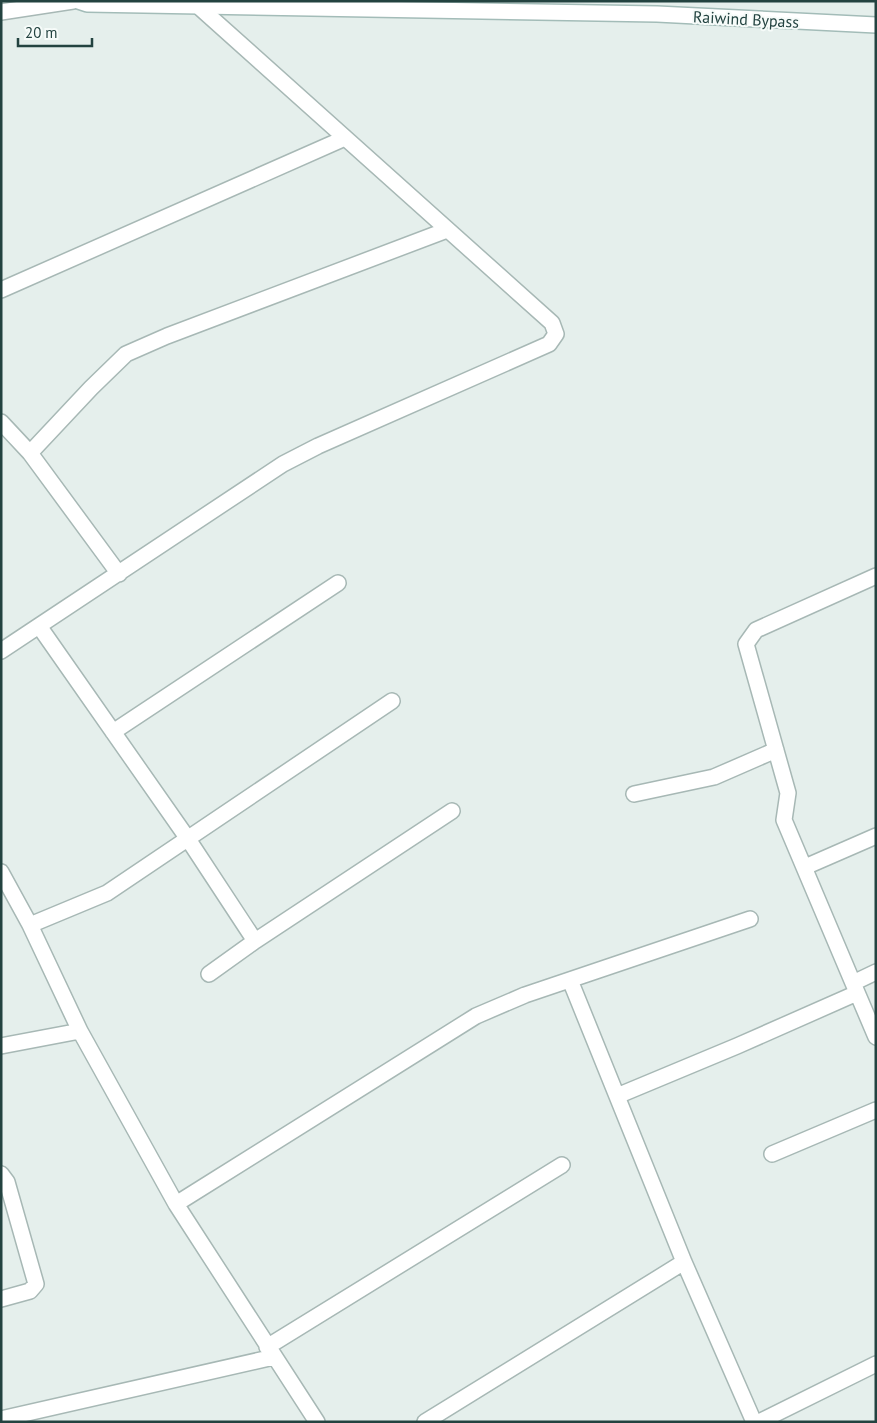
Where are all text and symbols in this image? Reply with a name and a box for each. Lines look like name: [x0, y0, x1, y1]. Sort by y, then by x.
street label: Raiwind Bypass: [692, 6, 800, 32]
scale bar: [18, 15, 91, 47]
text: 20 m: [25, 23, 58, 42]

